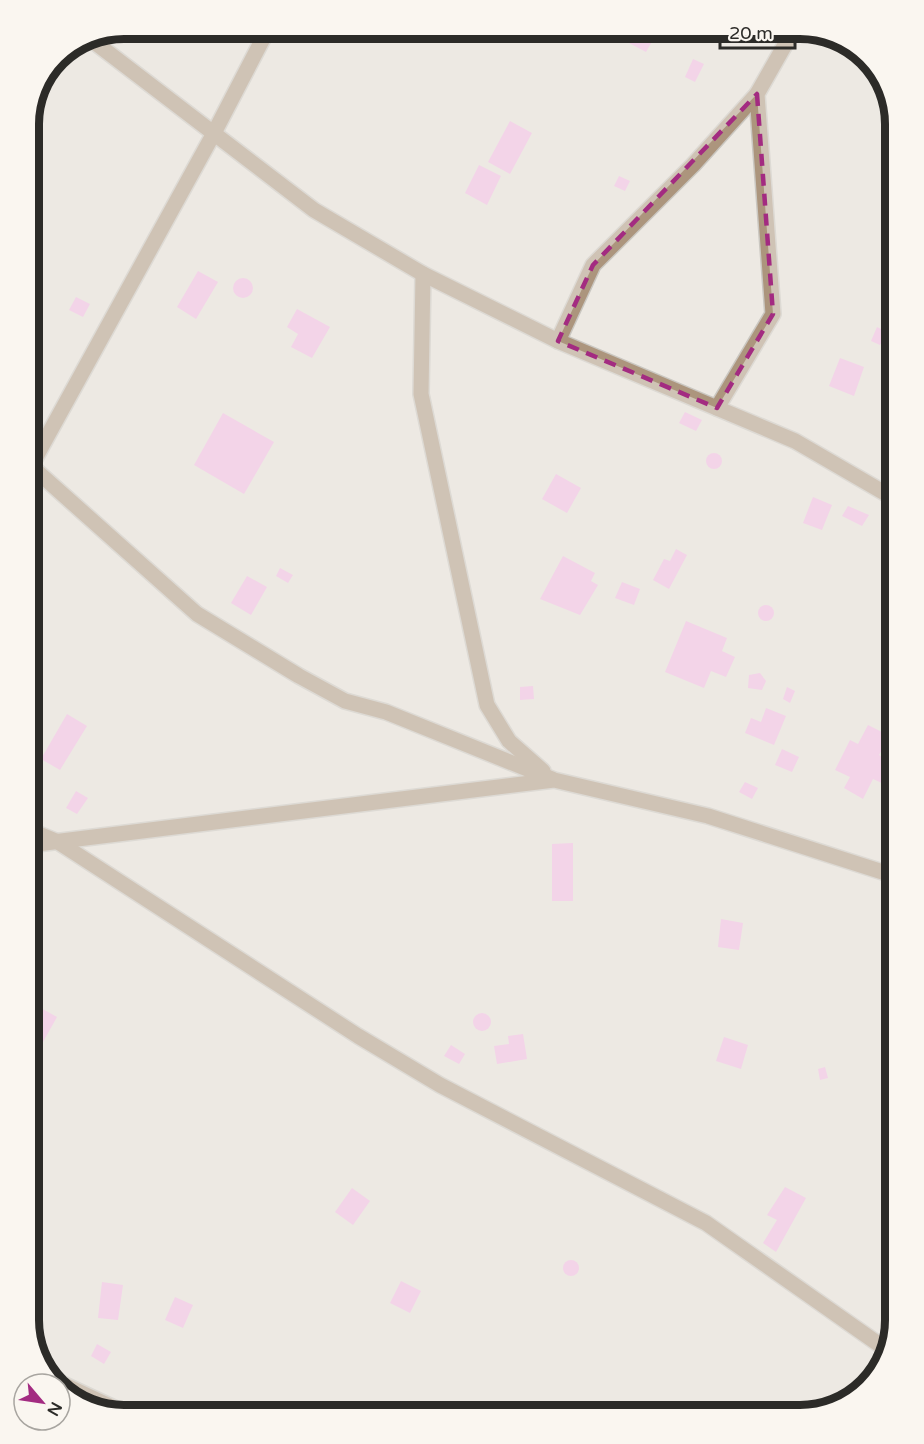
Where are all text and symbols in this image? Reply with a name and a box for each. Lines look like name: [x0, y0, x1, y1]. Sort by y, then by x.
scale bar: [720, 12, 795, 50]
text: 20 m: [729, 22, 773, 44]
north arrow: [12, 1372, 72, 1432]
text: N: [42, 1398, 66, 1419]

